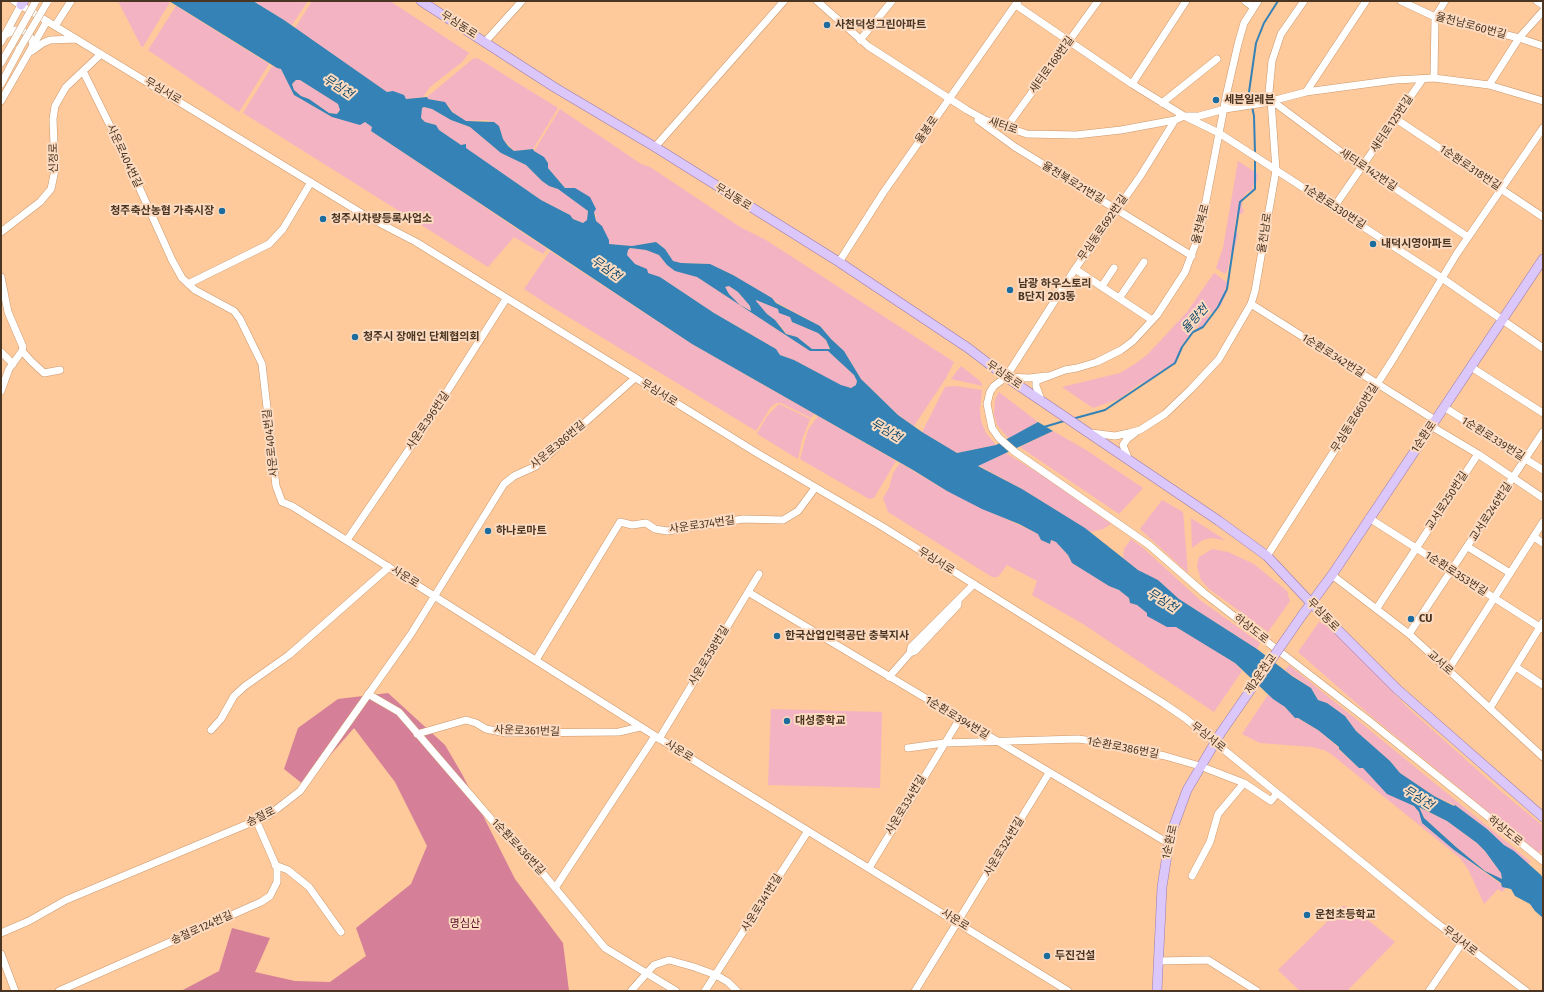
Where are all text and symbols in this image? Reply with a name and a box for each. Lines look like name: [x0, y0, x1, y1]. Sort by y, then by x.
street label: 무심동로: [438, 8, 480, 42]
street label: 율천남로60번길: [1434, 10, 1508, 42]
place label: 사천덕성그린아파트: [835, 18, 926, 32]
marker: 사천덕성그린아파트: [822, 20, 832, 30]
street label: 새터로168번길: [1027, 34, 1077, 96]
water label: 무심천: [320, 72, 356, 102]
street label: 무심서로: [142, 75, 184, 107]
place label: 세븐일레븐: [1224, 93, 1275, 107]
street label: 새터로125번길: [1368, 93, 1416, 155]
marker: 세븐일레븐: [1211, 95, 1221, 105]
street label: 율봉로: [913, 114, 941, 146]
street label: 새터로: [986, 115, 1020, 137]
street label: 사운로404번길: [104, 122, 144, 190]
street label: 신정로: [47, 143, 61, 173]
street label: 1순환로318번길: [1437, 143, 1503, 193]
street label: 새터로142번길: [1337, 146, 1399, 194]
street label: 율천북로21번길: [1039, 159, 1107, 207]
street label: 무심동로: [712, 181, 754, 213]
street label: 1순환로330번길: [1300, 182, 1368, 232]
street label: 무심동로692번길: [1075, 193, 1131, 263]
street label: 율천북로: [1190, 203, 1212, 245]
place label: 청주축산농협 가축시장: [110, 204, 214, 218]
marker: 청주축산농협 가축시장: [217, 206, 227, 216]
place label: 청주시차량등록사업소: [331, 212, 432, 226]
street label: 율천남로: [1255, 212, 1275, 254]
marker: 청주시차량등록사업소: [318, 214, 328, 224]
place label: 내덕시영아파트: [1381, 237, 1452, 251]
marker: 내덕시영아파트: [1368, 239, 1378, 249]
water label: 무심천: [588, 254, 624, 284]
place label: 남광 하우스토리 B단지 203동: [1018, 277, 1091, 303]
marker: 남광 하우스토리 B단지 203동: [1005, 285, 1015, 295]
water label: 율량천: [1178, 302, 1212, 336]
place label: 청주시 장애인 단체협의회: [363, 330, 480, 344]
street label: 1순환로342번길: [1299, 331, 1367, 381]
marker: 청주시 장애인 단체협의회: [350, 332, 360, 342]
street label: 무심동로: [984, 358, 1024, 392]
street label: 무심서로: [638, 377, 680, 409]
street label: 무심동로660번길: [1329, 381, 1381, 455]
street label: 사운로396번길: [404, 389, 452, 453]
street label: 사운로404번길: [261, 408, 281, 478]
street label: 1순환로339번길: [1459, 414, 1527, 464]
water label: 무심천: [868, 416, 904, 446]
street label: 사운로386번길: [528, 418, 588, 472]
street label: 1순환로: [1409, 419, 1439, 455]
street label: 교서로250번길: [1423, 469, 1471, 533]
street label: 교서로246번길: [1467, 480, 1515, 544]
street label: 사운로374번길: [668, 514, 736, 536]
place label: 하나로마트: [496, 524, 547, 538]
marker: 하나로마트: [483, 526, 493, 536]
street label: 무심서로: [915, 545, 957, 577]
street label: 1순환로353번길: [1422, 549, 1490, 599]
street label: 사운로: [389, 563, 421, 591]
water label: 무심천: [1144, 586, 1180, 616]
street label: 무심동로: [1304, 596, 1342, 634]
street label: 하상도로: [1231, 611, 1271, 647]
place label: CU: [1419, 612, 1432, 626]
marker: CU: [1406, 614, 1416, 624]
street label: 사운로358번길: [686, 624, 732, 688]
place label: 한국산업인력공단 충북지사: [785, 629, 909, 643]
marker: 한국산업인력공단 충북지사: [772, 631, 782, 641]
street label: 교서로: [1424, 648, 1456, 678]
street label: 제2운천교: [1242, 651, 1280, 697]
street label: 1순환로394번길: [923, 694, 991, 742]
place label: 대성중학교: [795, 714, 846, 728]
marker: 대성중학교: [782, 716, 792, 726]
street label: 무심서로: [1188, 719, 1228, 755]
street label: 사운로361번길: [494, 723, 560, 739]
street label: 1순환로386번길: [1086, 735, 1160, 761]
street label: 사운로: [663, 737, 695, 765]
street label: 사운로334번길: [883, 773, 929, 837]
water label: 무심천: [1400, 783, 1436, 813]
street label: 송절로: [244, 804, 278, 830]
street label: 하상도로: [1485, 813, 1525, 849]
street label: 사운로324번길: [981, 815, 1027, 879]
street label: 1순환로436번길: [488, 816, 548, 878]
street label: 1순환로: [1160, 823, 1180, 861]
street label: 사운로341번길: [739, 872, 785, 934]
street label: 사운로: [939, 906, 971, 934]
street label: 송절로124번길: [169, 908, 235, 948]
place label: 운천초등학교: [1315, 908, 1376, 922]
marker: 운천초등학교: [1302, 910, 1312, 920]
park label: 명심산: [450, 917, 480, 931]
street label: 무심서로: [1440, 923, 1480, 959]
place label: 두진건설: [1055, 949, 1095, 963]
marker: 두진건설: [1042, 951, 1052, 961]

